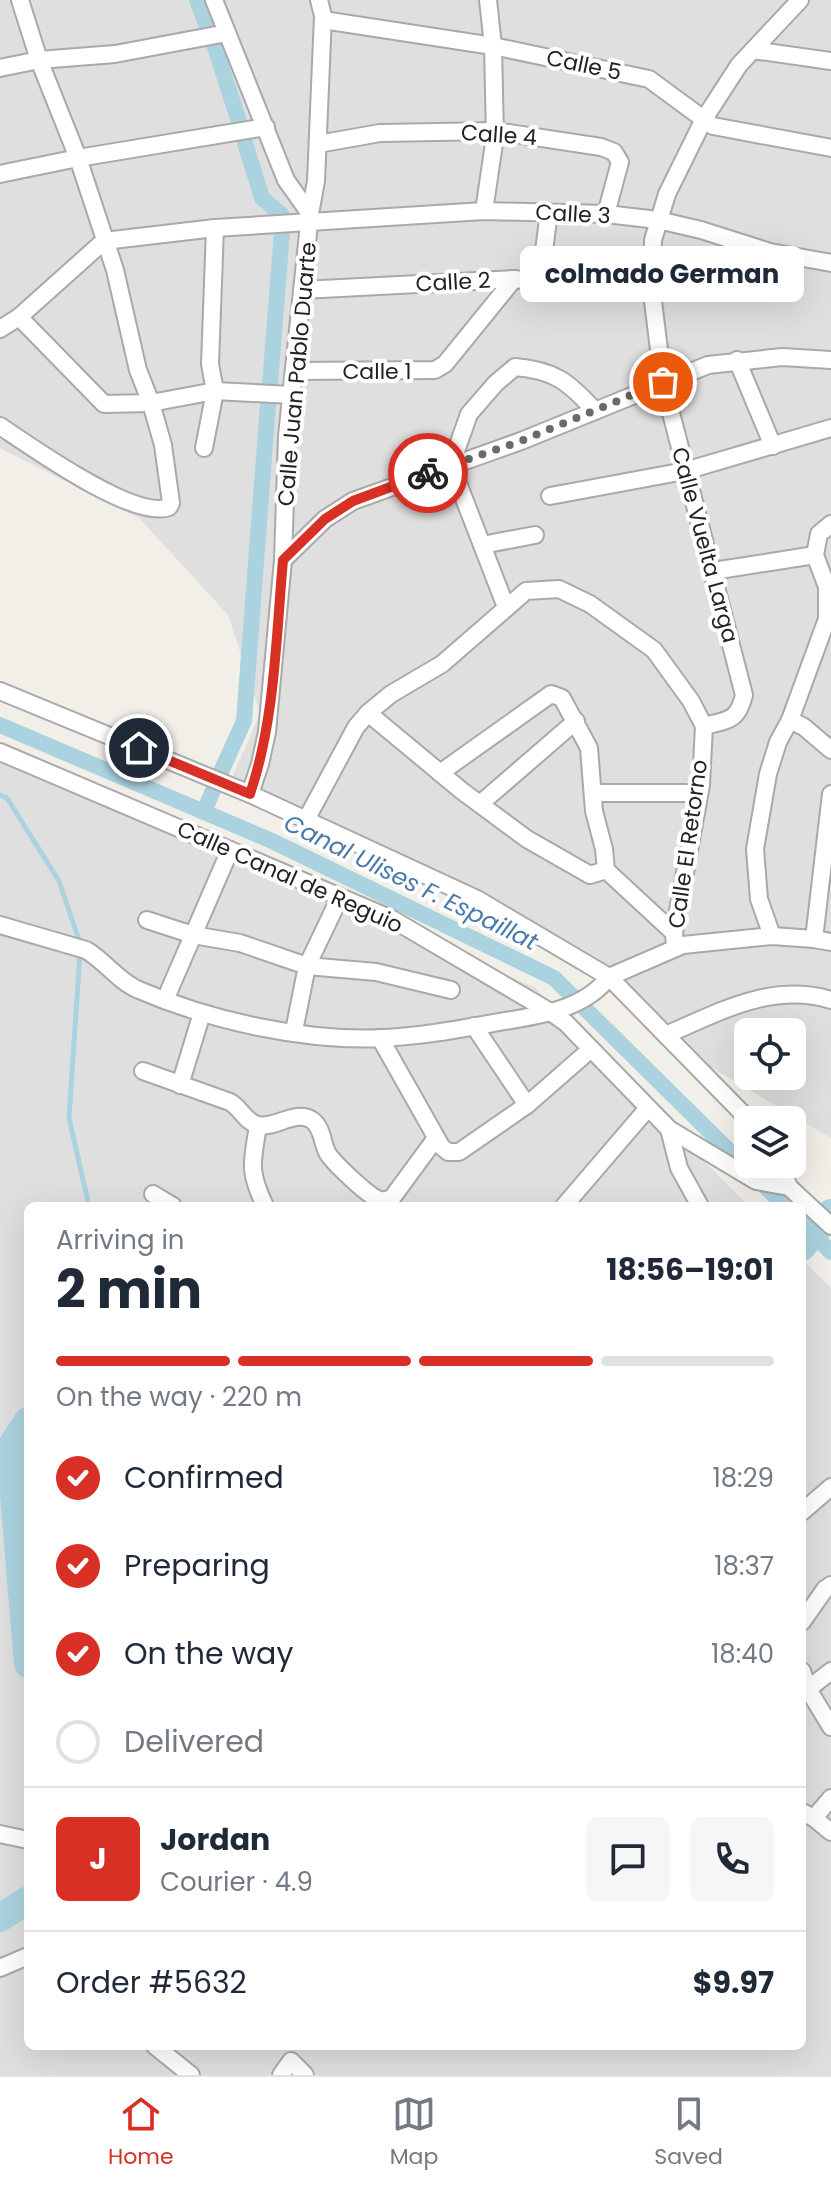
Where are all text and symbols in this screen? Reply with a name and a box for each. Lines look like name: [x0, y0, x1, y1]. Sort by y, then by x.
street label: Calle 5: [544, 42, 624, 88]
street label: Calle 4: [460, 117, 538, 153]
street label: Calle 3: [535, 197, 611, 231]
street label: Calle Juan Pablo Duarte: [270, 241, 324, 507]
callout: colmado German: [521, 246, 805, 302]
text: colmado German: [545, 256, 779, 292]
street label: Calle 2: [415, 265, 491, 299]
pin: [629, 348, 697, 416]
street label: Calle 1: [342, 356, 412, 387]
icon: bag: [641, 360, 685, 404]
courier: [388, 433, 468, 513]
street label: Calle Vuelta Larga: [664, 444, 746, 646]
icon: bike: [406, 451, 450, 495]
pin: [105, 714, 173, 782]
icon: home: [117, 726, 161, 770]
street label: Calle El Retorno: [661, 758, 715, 930]
water label: Canal Ulises F. Espaillat: [278, 806, 545, 958]
street label: Calle Canal de Reguio: [172, 813, 408, 941]
map controls: [734, 1018, 806, 1178]
button: locate: [734, 1018, 806, 1090]
button: layers: [734, 1106, 806, 1178]
text: Arriving in: [56, 1222, 185, 1258]
text: 18:56–19:01: [606, 1248, 774, 1291]
text: 2 min: [56, 1253, 202, 1326]
text: On the way · 220 m: [56, 1379, 302, 1415]
icon: check: [56, 1456, 100, 1500]
text: Confirmed: [124, 1456, 284, 1499]
text: 18:29: [712, 1460, 774, 1496]
icon: check: [56, 1544, 100, 1588]
text: Preparing: [124, 1544, 270, 1587]
text: 18:37: [714, 1548, 774, 1584]
icon: check: [56, 1632, 100, 1676]
text: On the way: [124, 1632, 293, 1675]
text: 18:40: [711, 1636, 774, 1672]
text: Delivered: [124, 1720, 264, 1763]
button: chat: [586, 1817, 670, 1901]
button: phone: [690, 1817, 774, 1901]
text: Jordan: [160, 1818, 270, 1861]
text: J: [89, 1837, 107, 1880]
text: Courier · 4.9: [160, 1864, 313, 1900]
text: Order #5632: [56, 1961, 247, 2004]
text: $9.97: [693, 1961, 774, 2004]
tab: Home: [108, 2092, 174, 2173]
tab: Map: [390, 2092, 438, 2173]
tab: Saved: [654, 2092, 723, 2173]

